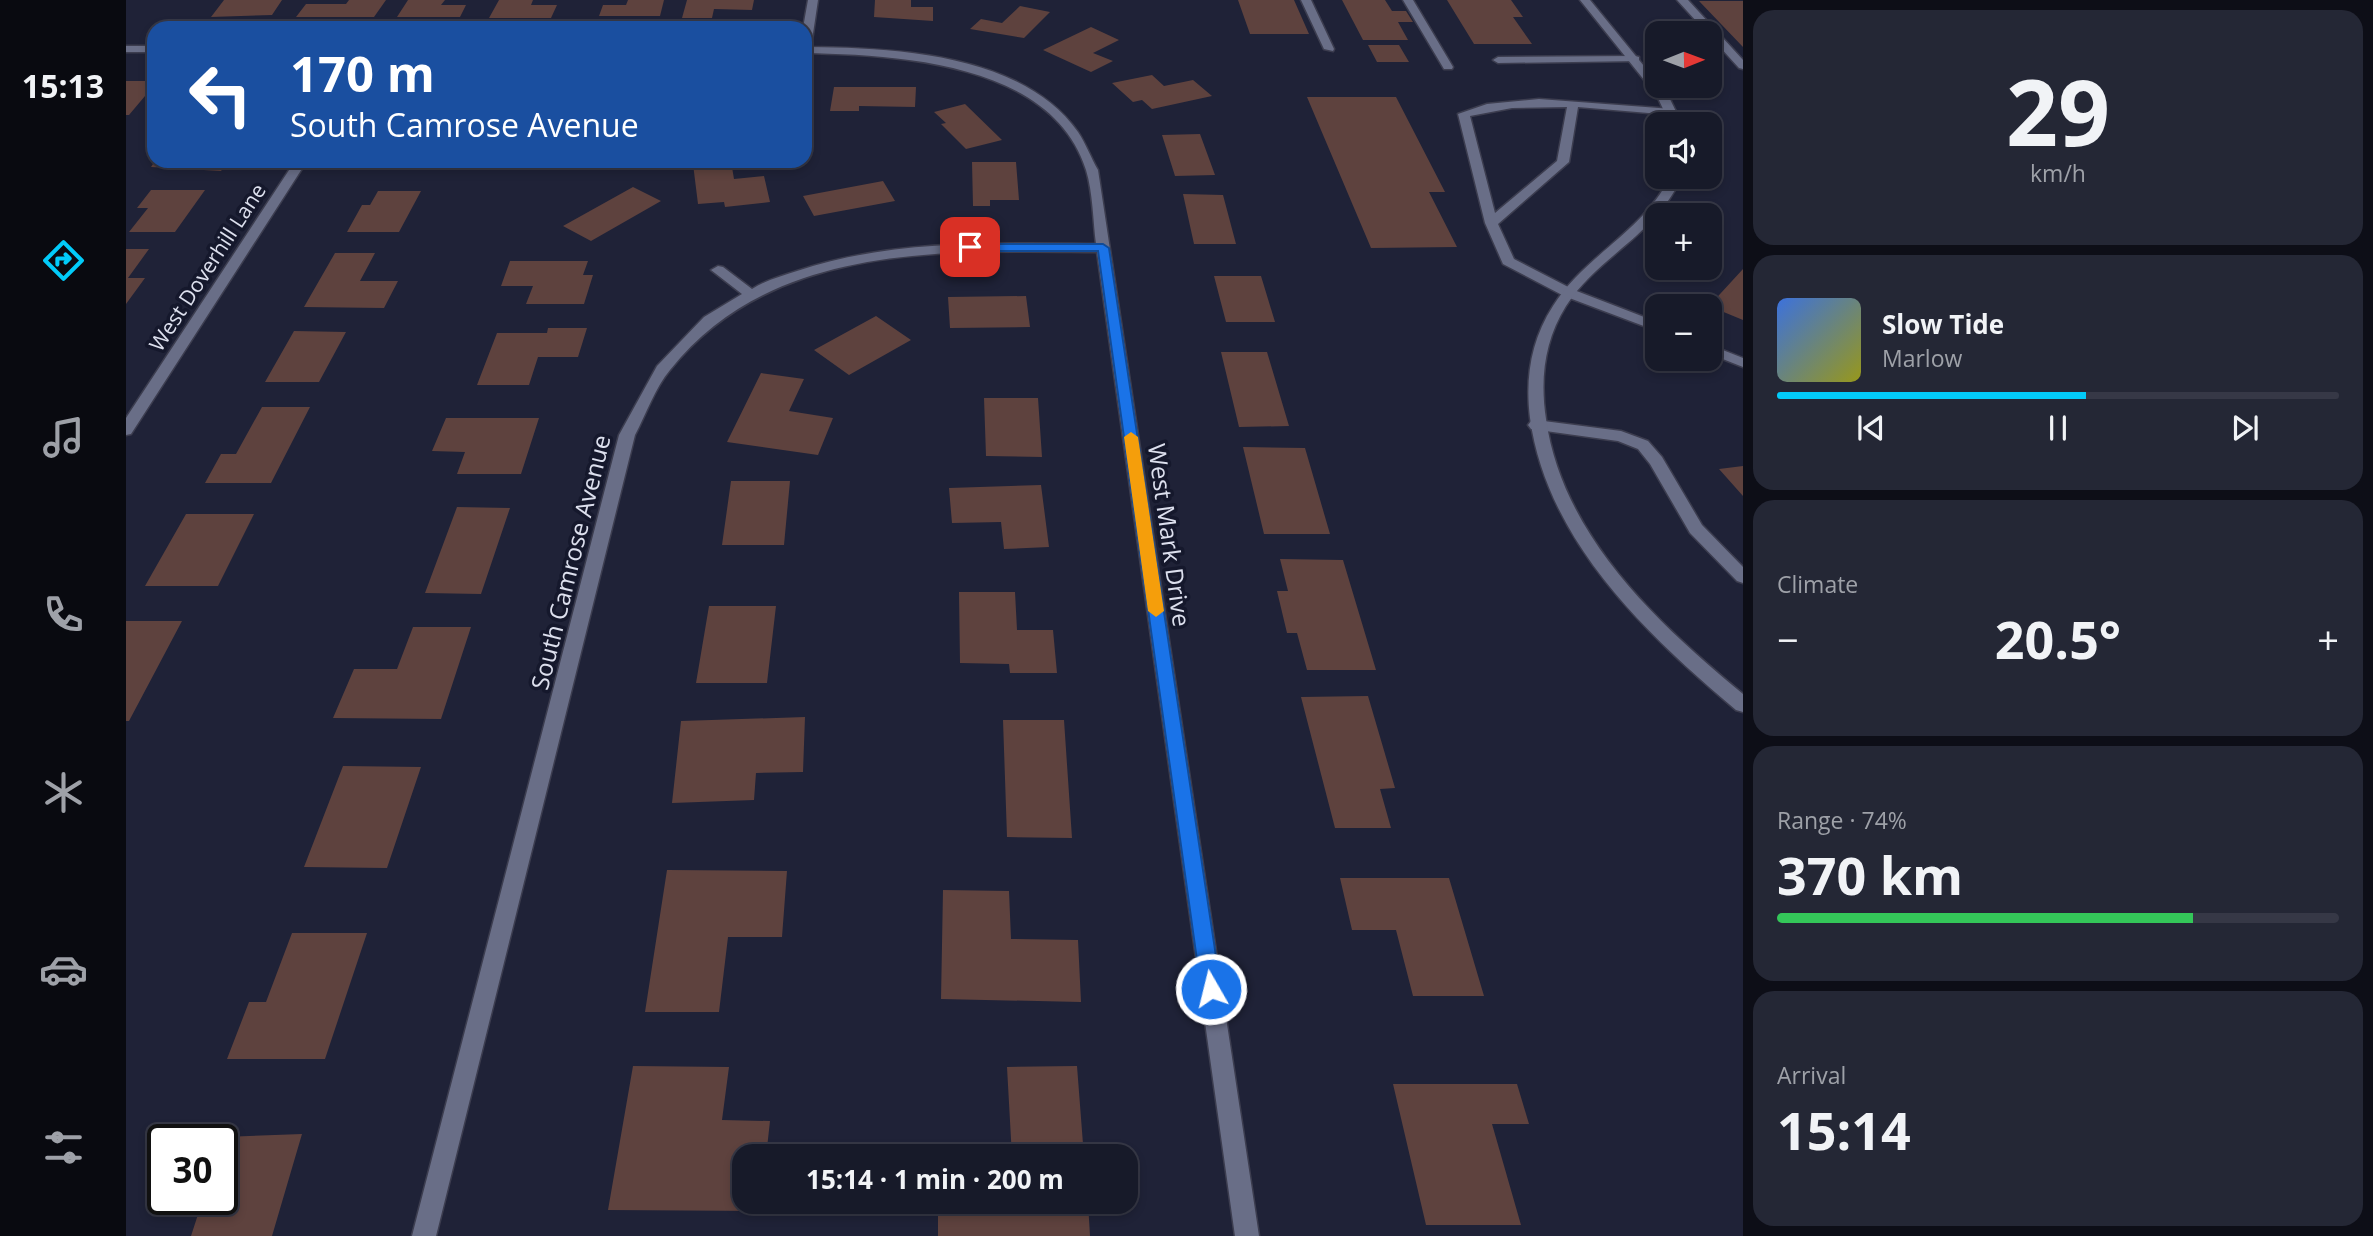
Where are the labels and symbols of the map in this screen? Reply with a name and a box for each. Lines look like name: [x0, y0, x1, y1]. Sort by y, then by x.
north arrow: [1645, 21, 1722, 98]
street label: West Doverhill Lane: [142, 178, 272, 356]
pin: [940, 217, 1000, 277]
street label: South Camrose Avenue: [522, 431, 618, 693]
street label: West Mark Drive: [1141, 442, 1199, 628]
position arrow: [1174, 952, 1248, 1026]
speed limit sign: 30: [147, 1124, 238, 1215]

